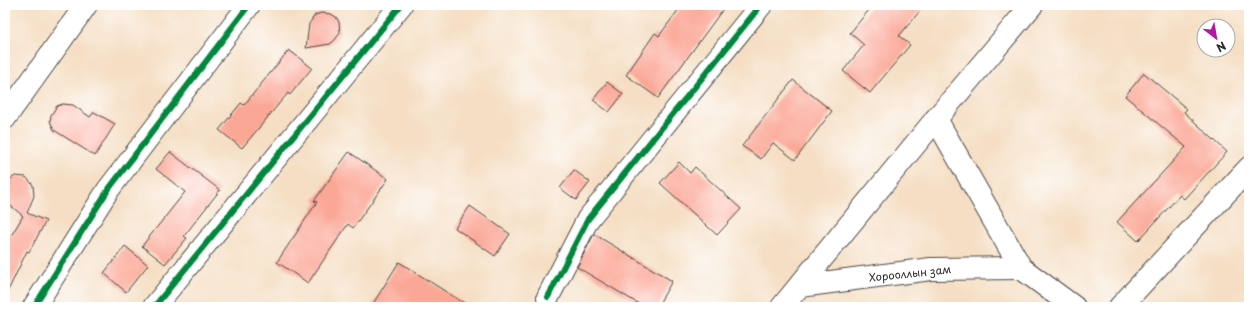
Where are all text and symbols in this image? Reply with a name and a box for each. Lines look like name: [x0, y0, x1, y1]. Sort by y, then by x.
north arrow: [1196, 18, 1236, 58]
text: N: [1213, 37, 1230, 57]
street label: Хорооллын зам: [868, 260, 952, 286]

